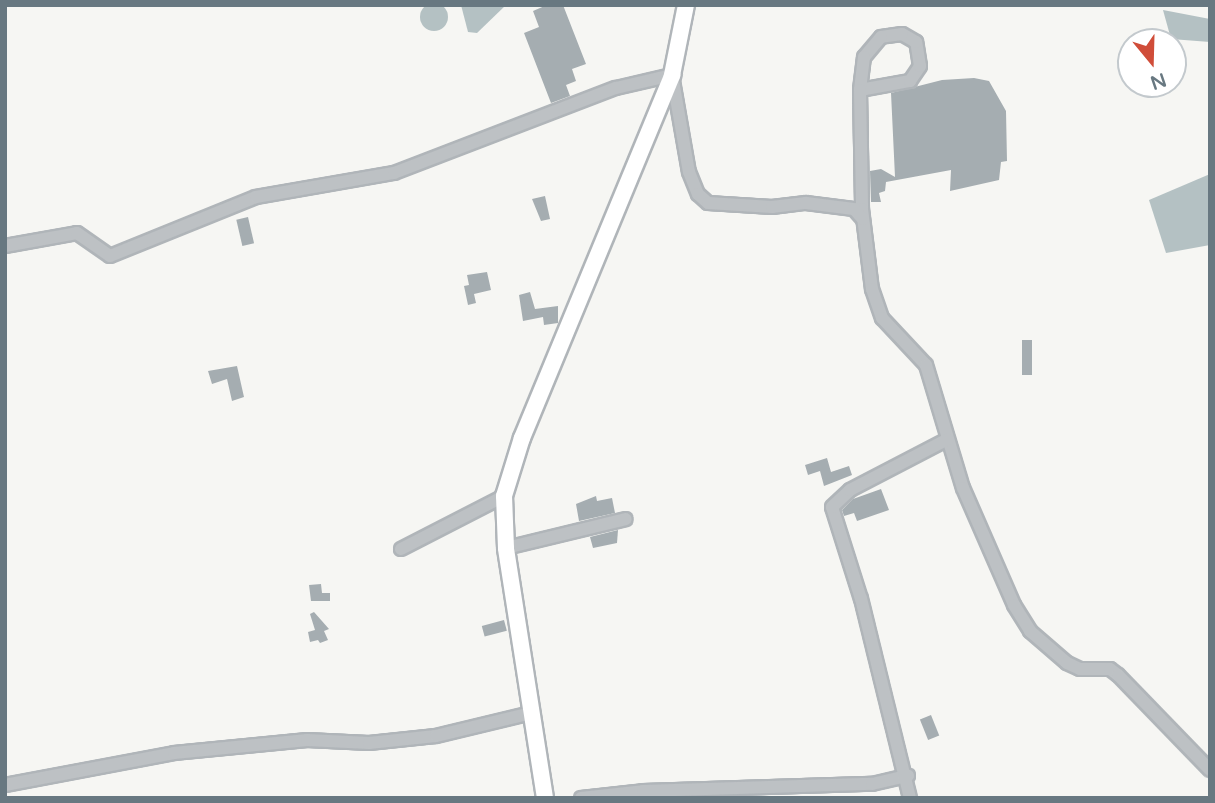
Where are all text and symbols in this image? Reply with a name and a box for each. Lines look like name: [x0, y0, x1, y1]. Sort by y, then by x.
north arrow: [1117, 28, 1187, 98]
text: N: [1147, 68, 1169, 94]

